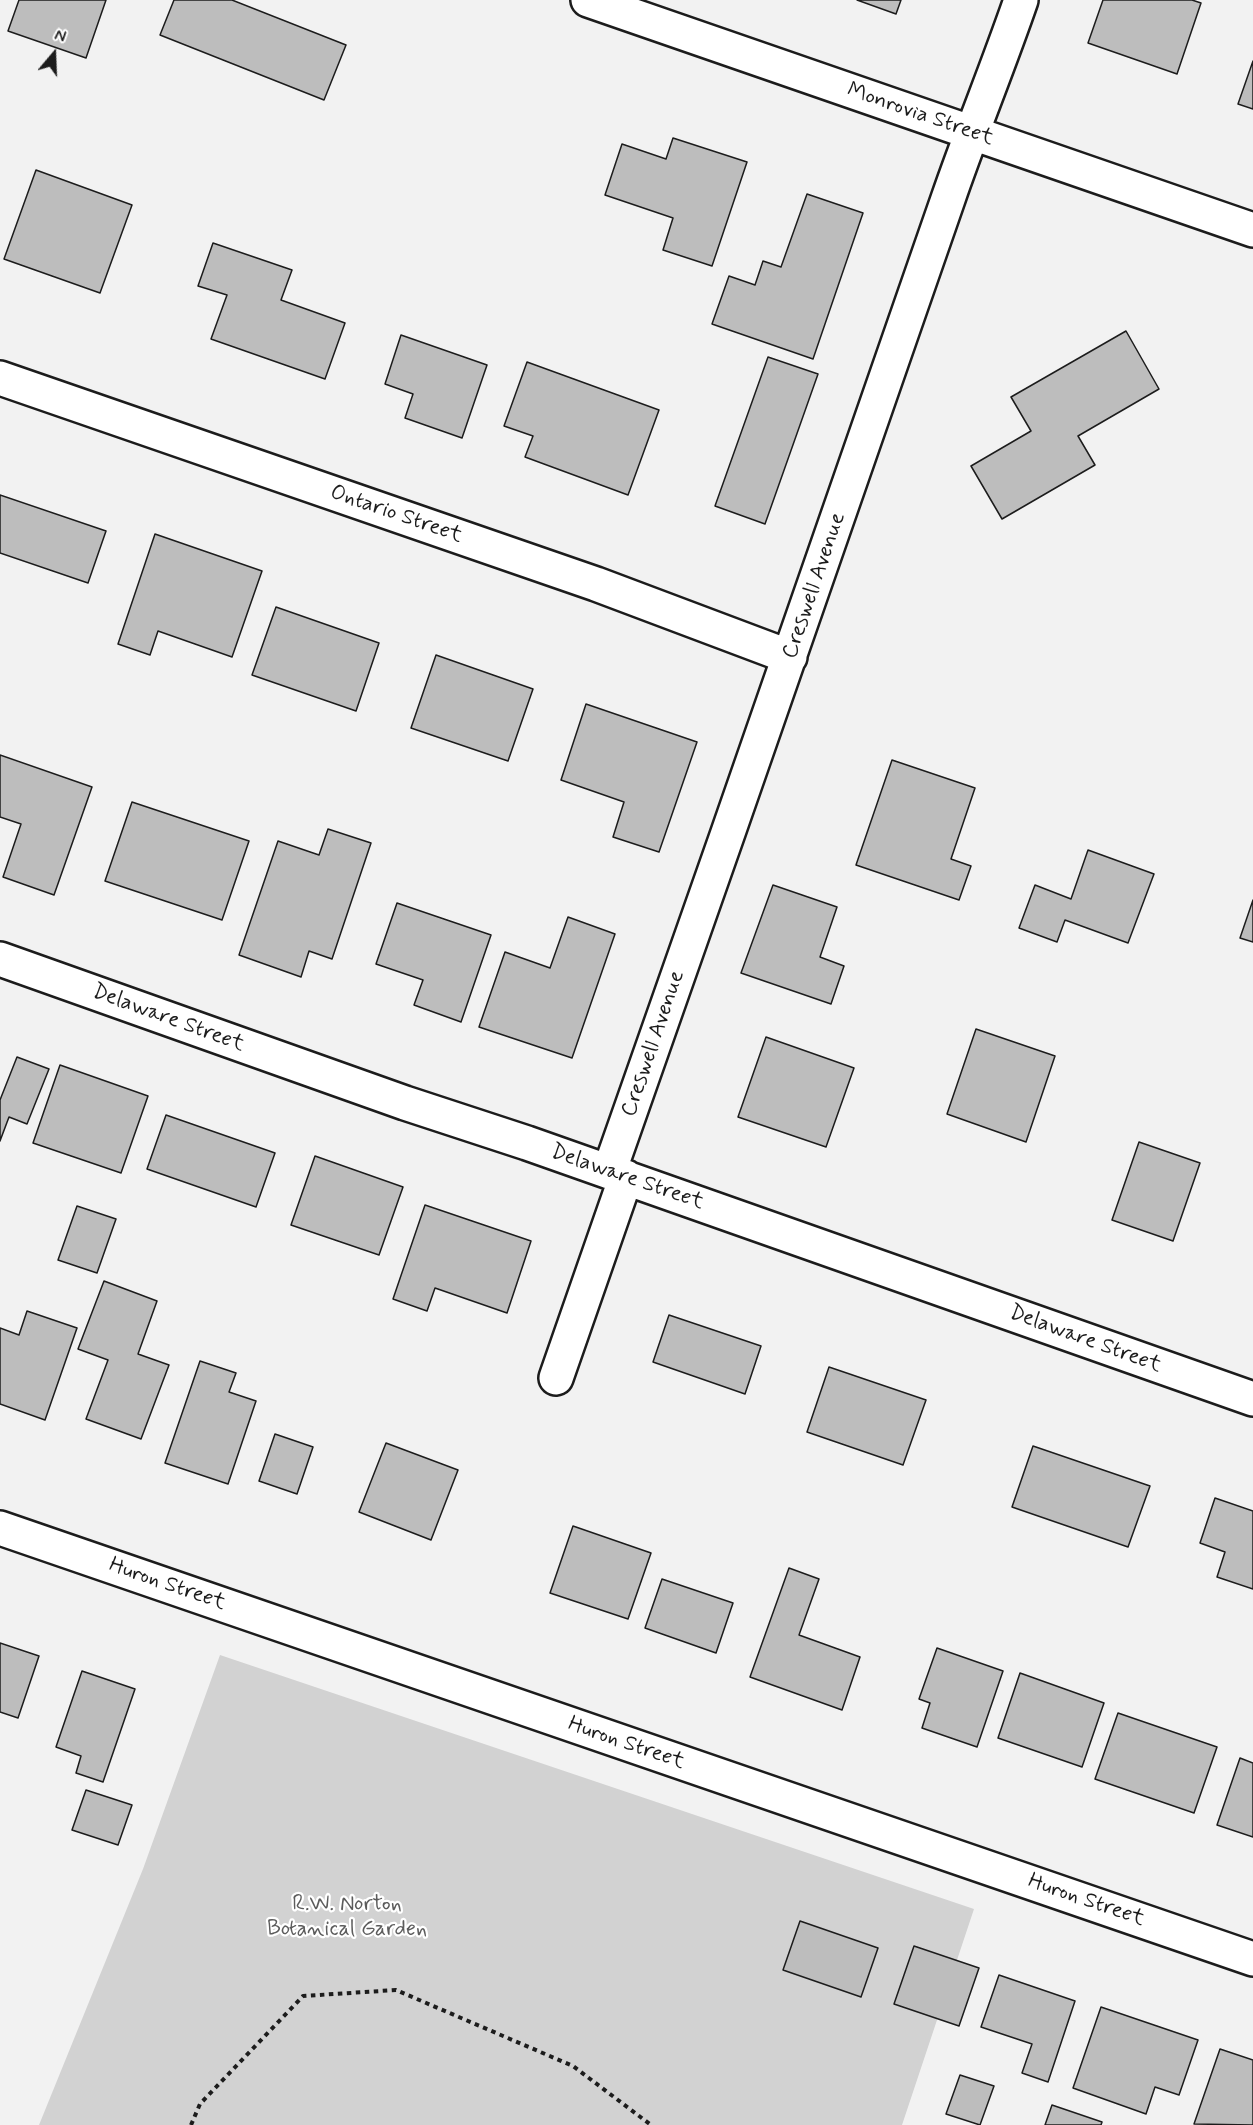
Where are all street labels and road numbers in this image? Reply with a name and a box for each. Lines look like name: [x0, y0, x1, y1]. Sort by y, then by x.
street label: Monrovia Street: [843, 78, 997, 152]
street label: Ontario Street: [326, 480, 466, 550]
street label: Creswell Avenue: [778, 510, 852, 662]
street label: Creswell Avenue: [617, 968, 691, 1120]
street label: Delaware Street: [88, 979, 248, 1059]
street label: Delaware Street: [547, 1139, 707, 1217]
street label: Delaware Street: [1005, 1300, 1165, 1380]
street label: Huron Street: [105, 1553, 229, 1617]
street label: Huron Street: [564, 1712, 688, 1776]
street label: Huron Street: [1024, 1869, 1148, 1933]

